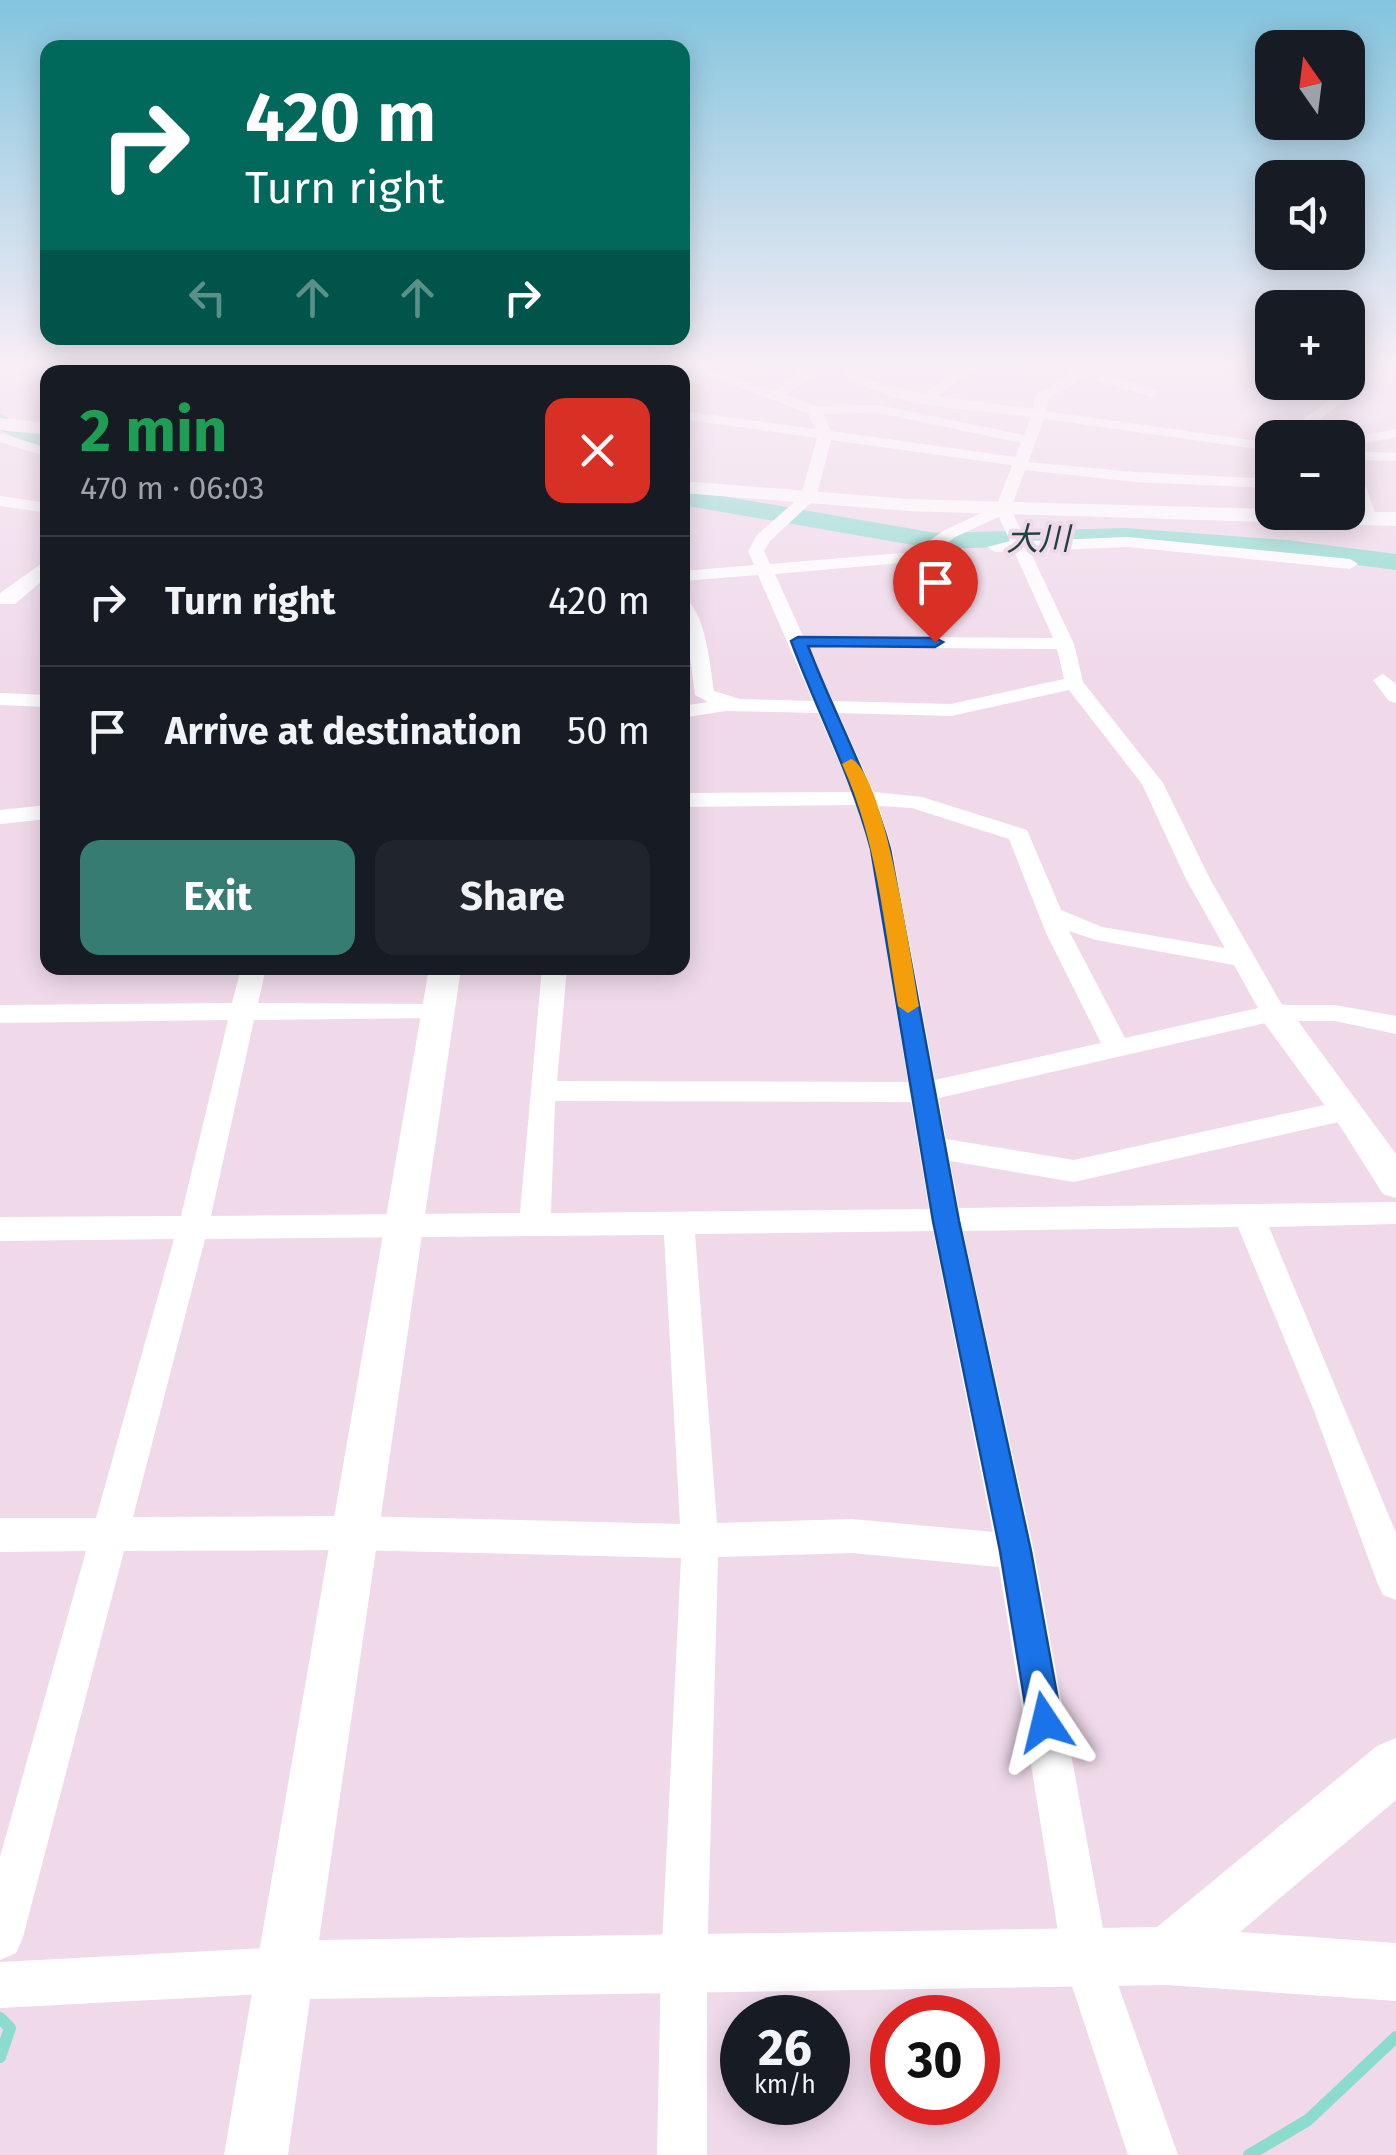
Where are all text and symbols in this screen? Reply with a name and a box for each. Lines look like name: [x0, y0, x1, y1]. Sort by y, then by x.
north arrow: [1255, 30, 1365, 140]
map controls: [1255, 30, 1365, 530]
text: 420 m: [245, 76, 436, 160]
icon: right: [80, 80, 210, 210]
button: sound: [1255, 160, 1365, 270]
text: Turn right: [245, 161, 444, 215]
icon: left: [180, 270, 235, 325]
icon: ahead: [285, 270, 340, 325]
icon: ahead: [390, 270, 445, 325]
icon: right: [495, 270, 550, 325]
button: +: [1255, 290, 1365, 400]
text: 2 min: [80, 395, 227, 467]
button: close: [545, 398, 650, 503]
button: −: [1255, 420, 1365, 530]
text: 470 m · 06:03: [80, 469, 265, 507]
water label: 大川: [1006, 519, 1073, 559]
pin: [893, 540, 978, 643]
icon: arrive: [908, 555, 963, 610]
icon: right: [80, 574, 135, 629]
text: Turn right: [165, 578, 335, 624]
text: 420 m: [548, 578, 650, 624]
icon: arrive: [80, 704, 135, 759]
text: Arrive at destination: [165, 708, 522, 754]
text: 50 m: [567, 708, 650, 754]
button: Exit: [80, 840, 355, 955]
button: Share: [375, 840, 650, 955]
position arrow: [993, 1670, 1097, 1774]
speed limit sign: 30: [870, 1995, 1000, 2125]
text: 26: [758, 2018, 812, 2078]
text: km/h: [754, 2070, 816, 2100]

